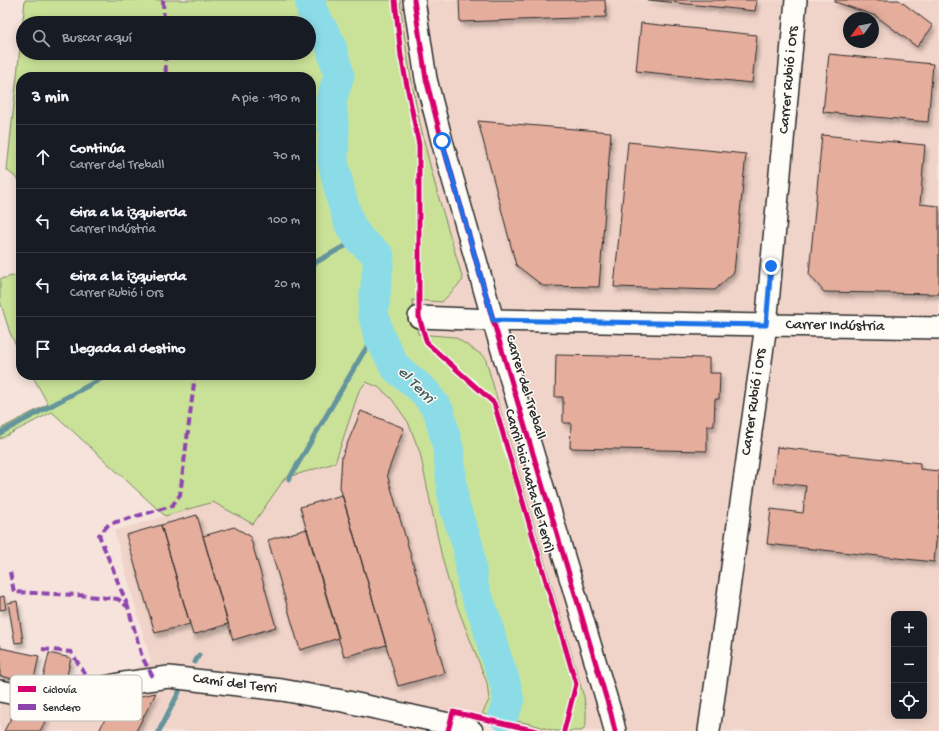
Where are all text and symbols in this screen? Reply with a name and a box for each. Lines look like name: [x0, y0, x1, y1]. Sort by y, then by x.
north arrow: [843, 12, 879, 48]
search box: [16, 16, 316, 60]
street label: Carrer Rubió i Ors: [775, 25, 803, 134]
icon: search: [30, 27, 52, 49]
text: Buscar aquí: [62, 29, 132, 47]
text: 3 min: [32, 88, 69, 108]
text: A pie · 190 m: [232, 91, 300, 106]
route start: [433, 132, 451, 150]
text: Continúa: [70, 140, 125, 158]
icon: ahead: [32, 146, 54, 168]
text: 70 m: [274, 149, 300, 164]
text: Carrer del Treball: [70, 158, 164, 173]
text: Gira a la izquierda: [70, 204, 186, 222]
icon: left: [32, 210, 54, 232]
text: 100 m: [268, 213, 300, 228]
text: Carrer Indústria: [70, 222, 156, 237]
route end: [762, 257, 780, 275]
text: Gira a la izquierda: [70, 268, 186, 286]
icon: left: [32, 274, 54, 296]
text: 20 m: [274, 277, 300, 292]
text: Carrer Rubió i Ors: [70, 286, 163, 301]
street label: Carrer Indústria: [785, 316, 885, 336]
street label: Carrer del Treball: [500, 332, 550, 442]
icon: arrive: [32, 338, 54, 360]
text: Llegada al destino: [70, 340, 186, 358]
street label: Carrer Rubió i Ors: [738, 347, 770, 457]
water label: el Terri: [393, 363, 438, 410]
street label: Carril bici Mata (El Terri): [500, 407, 558, 555]
map controls: [891, 611, 927, 719]
button: +: [891, 611, 927, 647]
button: −: [891, 647, 927, 683]
street label: Camí del Terri: [192, 670, 278, 698]
legend: [10, 675, 142, 721]
button: locate: [891, 683, 927, 719]
text: Ciclovía: [43, 685, 77, 697]
text: Sendero: [43, 703, 81, 715]

